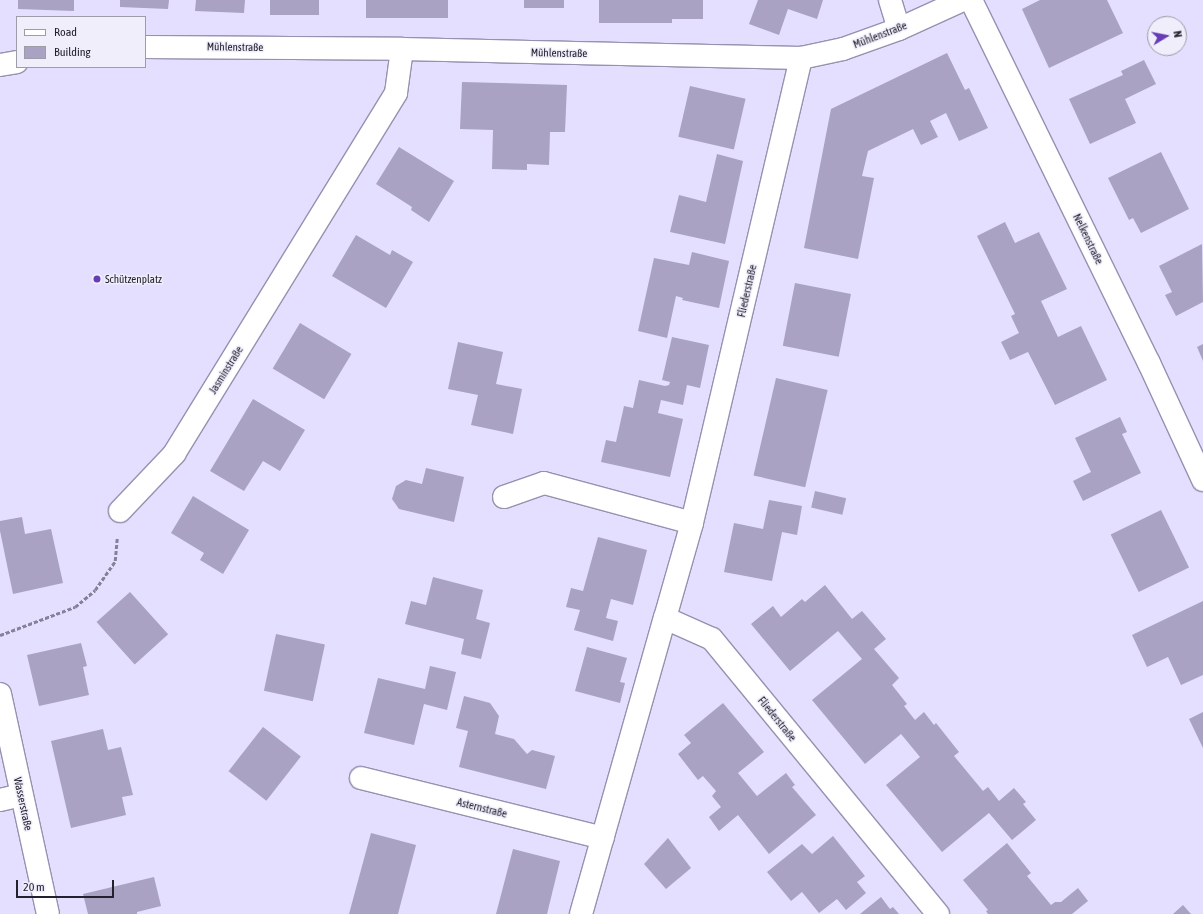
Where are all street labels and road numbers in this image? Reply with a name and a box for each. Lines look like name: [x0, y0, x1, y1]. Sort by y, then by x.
street label: Mühlenstraße: [851, 19, 909, 51]
street label: Mühlenstraße: [207, 40, 263, 54]
street label: Mühlenstraße: [531, 46, 587, 60]
street label: Nelkenstraße: [1070, 212, 1106, 266]
street label: Fliederstraße: [735, 263, 759, 319]
street label: Jasminstraße: [206, 344, 246, 396]
street label: Fliederstraße: [755, 694, 799, 744]
street label: Wasserstraße: [11, 776, 35, 832]
street label: Asternstraße: [456, 795, 508, 821]

